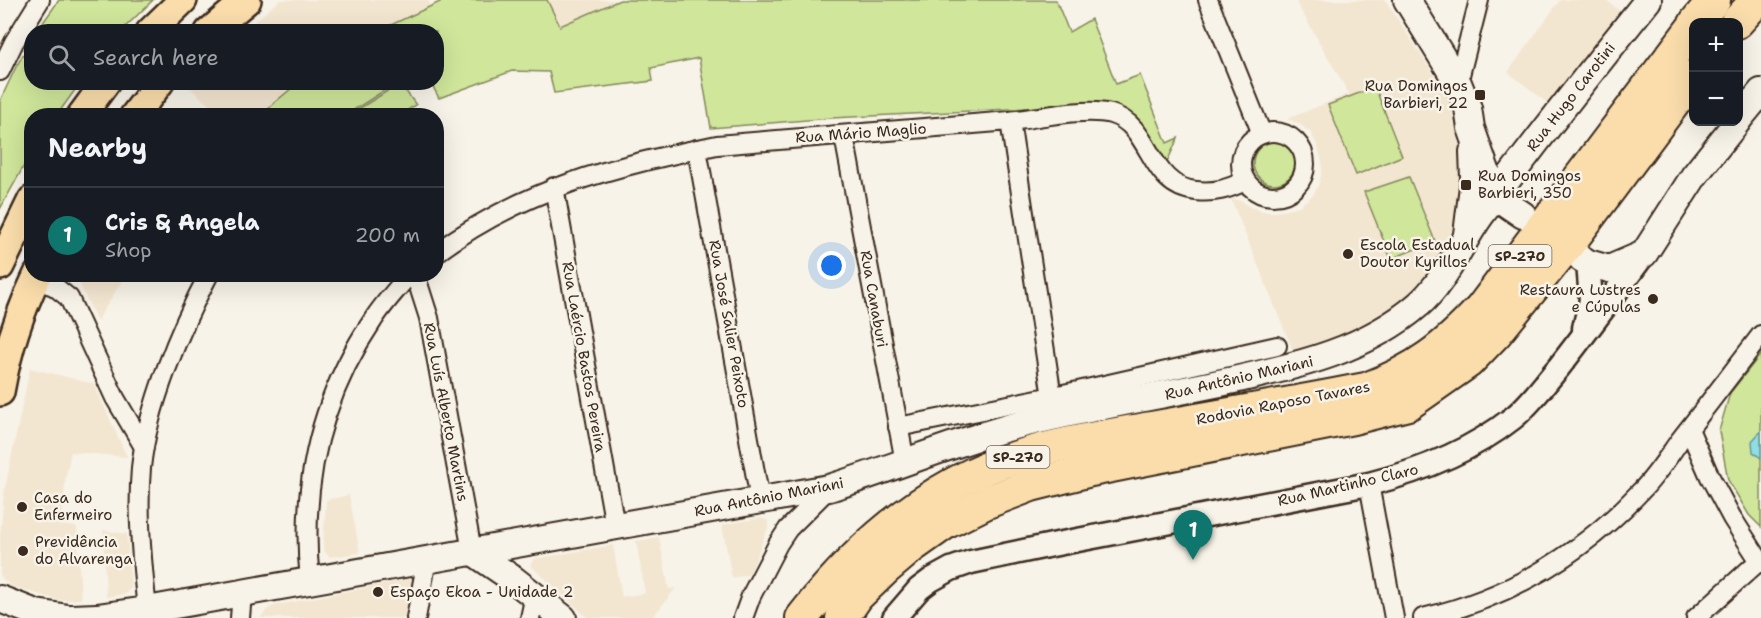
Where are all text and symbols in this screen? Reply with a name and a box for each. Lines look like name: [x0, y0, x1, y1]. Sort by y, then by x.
map controls: [1689, 18, 1743, 126]
button: +: [1689, 18, 1743, 72]
search box: [24, 24, 444, 90]
street label: Rua Hugo Carotini: [1522, 39, 1620, 155]
icon: search: [45, 41, 78, 74]
text: Search here: [93, 43, 219, 72]
button: −: [1689, 72, 1743, 126]
place label: Rua Domingos Barbieri, 22: [1365, 76, 1468, 113]
marker: Rua Domingos Barbieri, 22: [1473, 88, 1487, 102]
street label: Rua Mário Maglio: [795, 118, 927, 148]
text: Nearby: [48, 130, 147, 165]
place label: Rua Domingos Barbieri, 350: [1478, 166, 1581, 203]
marker: Rua Domingos Barbieri, 350: [1459, 178, 1473, 192]
text: Cris & Angela: [105, 208, 260, 237]
text: 1: [63, 222, 72, 248]
text: 200 m: [355, 222, 420, 248]
place label: Escola Estadual Doutor Kyrillos: [1360, 235, 1475, 272]
text: Shop: [105, 237, 152, 263]
street label: Rua José Salier Peixoto: [704, 238, 754, 410]
road number: SP-270: [1488, 245, 1552, 267]
marker: Escola Estadual Doutor Kyrillos: [1341, 247, 1355, 261]
street label: Rua Canaburi: [856, 249, 892, 349]
your location: [817, 251, 846, 280]
street label: Rua Laércio Bastos Pereira: [557, 260, 611, 454]
place label: Restaura Lustres e Cúpulas: [1520, 280, 1641, 317]
marker: Restaura Lustres e Cúpulas: [1646, 292, 1660, 306]
street label: Rua Luís Alberto Martins: [419, 321, 473, 503]
street label: Rua Antônio Mariani: [1163, 351, 1315, 405]
street label: Rodovia Raposo Tavares: [1194, 376, 1372, 430]
road number: SP-270: [986, 446, 1050, 468]
street label: Rua Martinho Claro: [1276, 459, 1420, 511]
street label: Rua Antônio Mariani: [693, 473, 845, 521]
place label: Casa do Enfermeiro: [34, 488, 112, 525]
marker: Casa do Enfermeiro: [15, 500, 29, 514]
pin: 1: [1174, 510, 1212, 560]
place label: Previdência do Alvarenga: [35, 532, 133, 569]
marker: Previdência do Alvarenga: [16, 544, 30, 558]
place label: Espaço Ekoa - Unidade 2: [390, 582, 573, 602]
marker: Espaço Ekoa - Unidade 2: [371, 585, 385, 599]

